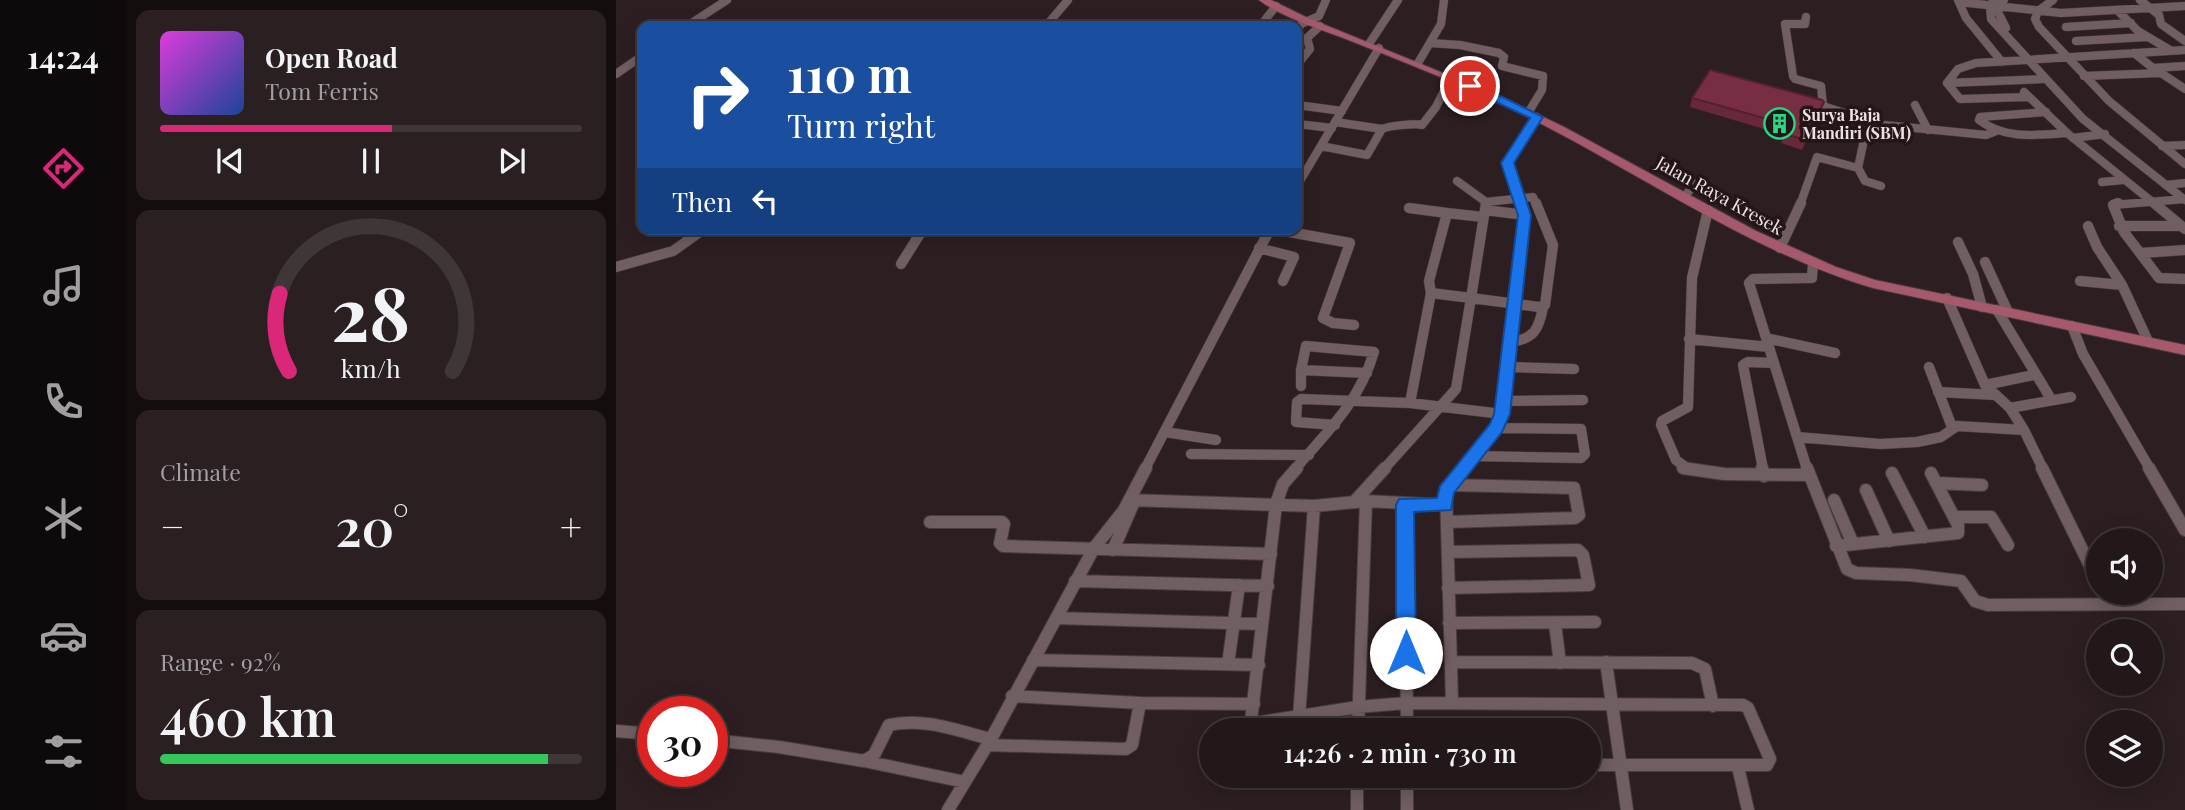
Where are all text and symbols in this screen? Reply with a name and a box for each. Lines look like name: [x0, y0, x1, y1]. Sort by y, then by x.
text: 14:24: [27, 34, 99, 77]
text: Open Road: [265, 40, 398, 75]
text: 110 m: [787, 40, 912, 105]
icon: right: [672, 49, 763, 140]
pin: [1440, 56, 1500, 116]
icon: arrive: [1451, 67, 1489, 105]
text: Tom Ferris: [265, 75, 379, 106]
text: Turn right: [787, 103, 935, 146]
place label: Surya Baja Mandiri (SBM): [1802, 104, 1911, 143]
building icon: Surya Baja Mandiri (SBM): [1762, 106, 1796, 140]
icon: previous: [211, 142, 249, 180]
icon: pause: [352, 142, 390, 180]
icon: next: [493, 142, 531, 180]
icon: directions: [39, 144, 88, 193]
street label: Jalan Raya Kresek: [1651, 150, 1788, 240]
icon: left: [746, 182, 784, 220]
text: Then: [672, 184, 732, 219]
icon: music: [39, 261, 88, 310]
text: 28: [332, 262, 410, 359]
text: km/h: [341, 351, 401, 384]
icon: phone: [39, 377, 88, 426]
text: Climate: [160, 456, 241, 487]
text: 20°: [335, 491, 409, 560]
icon: climate: [39, 494, 88, 543]
text: −: [160, 500, 185, 551]
text: +: [560, 500, 582, 551]
map controls: [2086, 528, 2163, 787]
button: sound: [2086, 528, 2163, 605]
icon: car: [39, 611, 88, 660]
position arrow: [1369, 616, 1443, 690]
button: search: [2086, 619, 2163, 696]
text: Range · 92%: [160, 646, 281, 677]
text: 460 km: [160, 681, 336, 750]
speed limit sign: 30: [637, 696, 728, 787]
button: layers: [2086, 710, 2163, 787]
icon: filters: [39, 727, 88, 776]
text: 14:26 · 2 min · 730 m: [1283, 735, 1517, 770]

